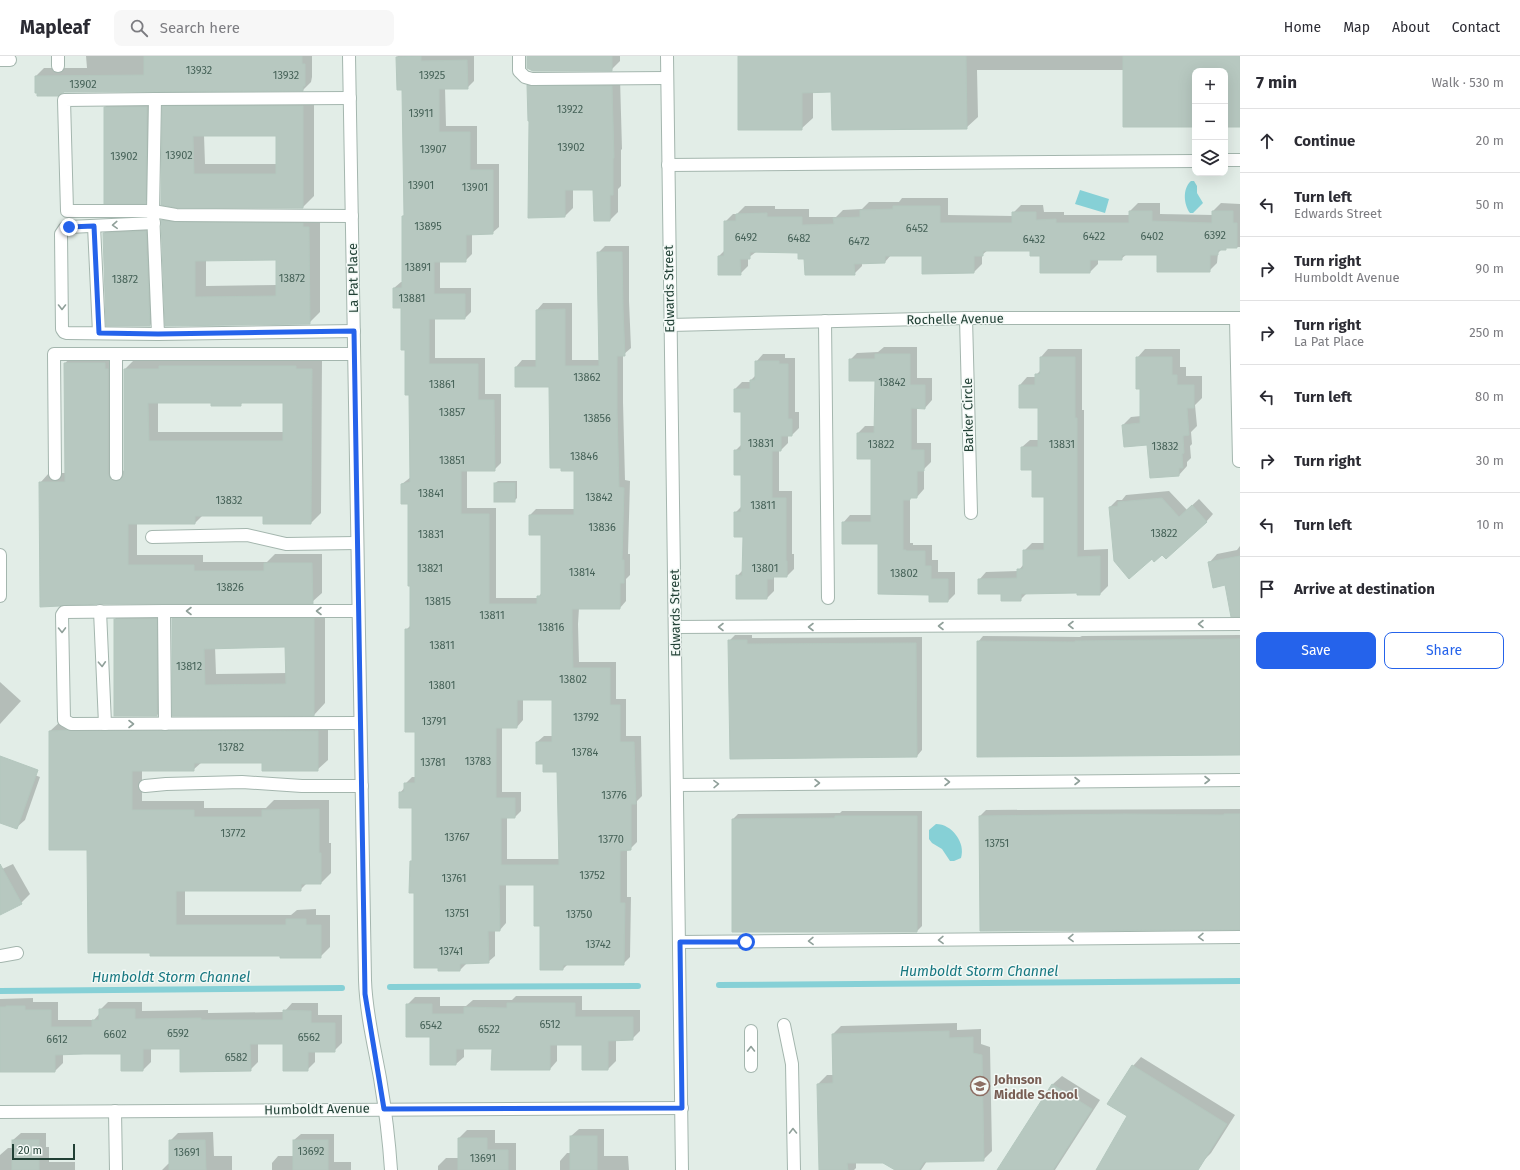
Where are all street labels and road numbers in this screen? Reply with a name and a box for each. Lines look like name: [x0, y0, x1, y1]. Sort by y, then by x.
street label: La Pat Place: [345, 243, 361, 313]
street label: Edwards Street: [661, 245, 677, 333]
street label: Rochelle Avenue: [906, 311, 1004, 327]
street label: Barker Circle: [960, 378, 976, 452]
street label: Edwards Street: [667, 569, 683, 657]
street label: Humboldt Avenue: [264, 1101, 370, 1117]

